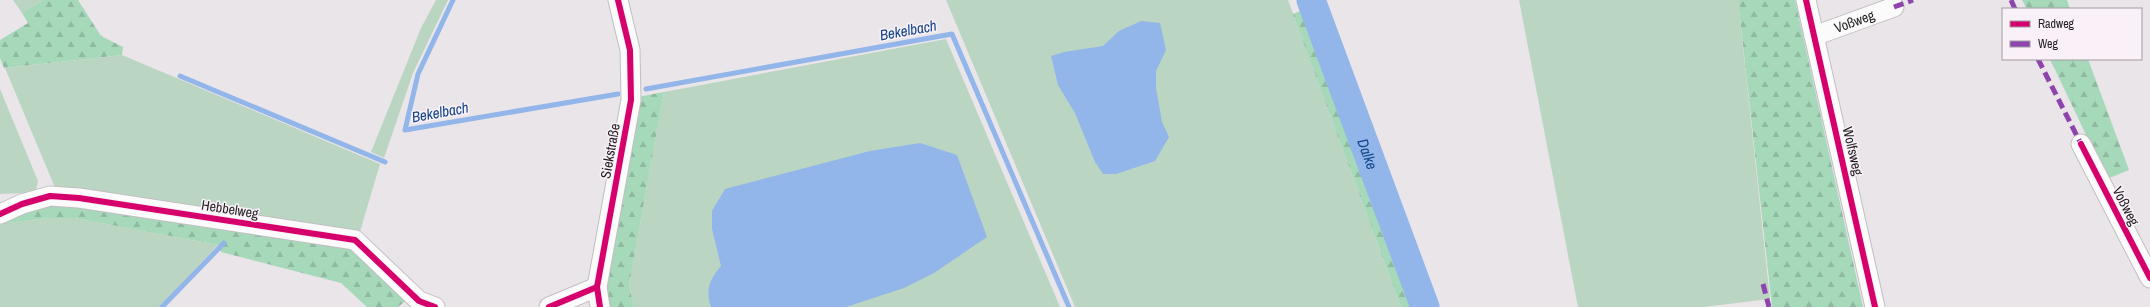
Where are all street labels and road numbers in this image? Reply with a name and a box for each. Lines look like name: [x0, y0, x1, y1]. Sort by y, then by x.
street label: Voßweg: [1832, 6, 1878, 37]
street label: Siekstraße: [596, 122, 624, 180]
street label: Wolfsweg: [1839, 125, 1867, 178]
street label: Voßweg: [2109, 183, 2144, 229]
street label: Hebbelweg: [200, 196, 260, 222]

